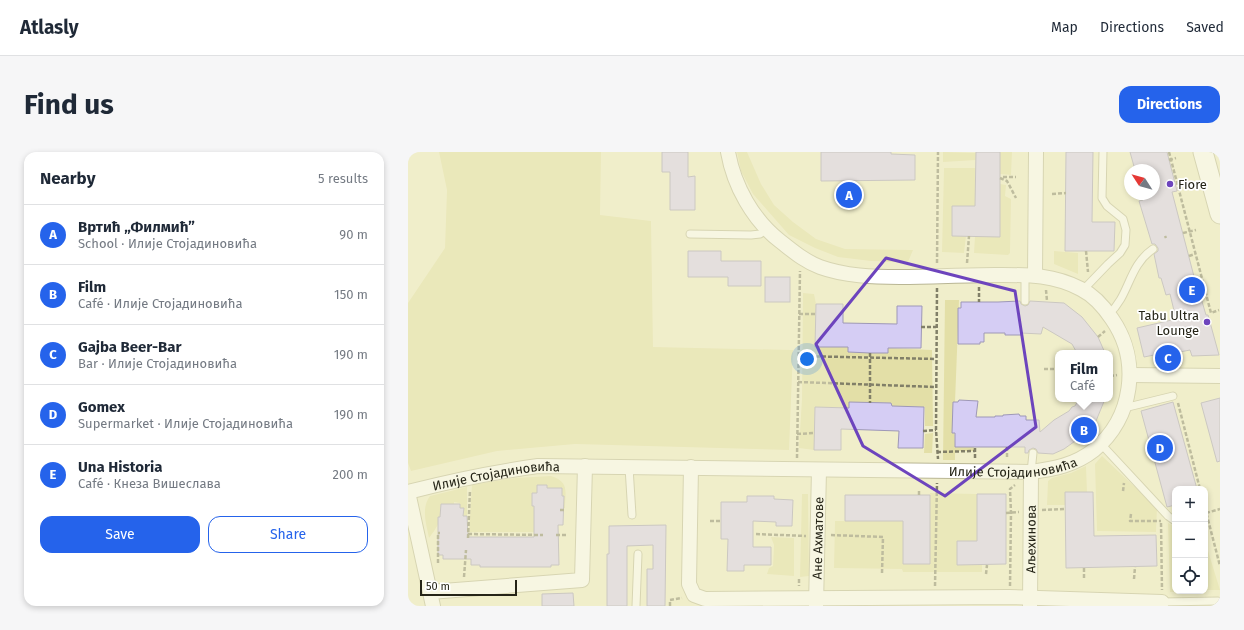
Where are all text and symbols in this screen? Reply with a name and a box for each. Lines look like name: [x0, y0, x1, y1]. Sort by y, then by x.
text: Atlasly: [20, 16, 79, 39]
text: Map: [1051, 19, 1078, 36]
text: Directions: [1100, 19, 1164, 36]
text: Saved: [1186, 19, 1224, 36]
button: Directions: [1119, 86, 1220, 123]
text: Find us: [24, 88, 114, 121]
north arrow: [1124, 164, 1160, 200]
text: Nearby: [40, 168, 95, 189]
text: 5 results: [318, 171, 368, 186]
place label: Fiore: [1178, 177, 1207, 192]
marker: Fiore: [1165, 179, 1175, 189]
pin: A: [836, 180, 862, 210]
text: Вртић „Филмић”: [78, 218, 195, 236]
text: A: [49, 227, 57, 242]
text: 90 m: [339, 227, 368, 242]
text: School · Илије Стојадиновића: [78, 236, 257, 251]
pin: E: [1179, 275, 1205, 305]
text: Film: [78, 278, 106, 296]
text: B: [49, 287, 57, 302]
text: 150 m: [334, 287, 368, 302]
text: Café · Илије Стојадиновића: [78, 296, 243, 311]
place label: Tabu Ultra Lounge: [1138, 308, 1199, 338]
marker: Tabu Ultra Lounge: [1202, 317, 1212, 327]
text: Gajba Beer-Bar: [78, 338, 182, 356]
pin: C: [1155, 343, 1181, 373]
text: C: [49, 347, 57, 362]
text: 190 m: [334, 347, 368, 362]
your location: [797, 349, 817, 369]
popup: [1055, 350, 1113, 402]
text: Bar · Илије Стојадиновића: [78, 356, 237, 371]
text: Film: [1070, 360, 1098, 378]
text: Café: [1070, 378, 1095, 393]
text: Gomex: [78, 398, 125, 416]
text: D: [49, 407, 57, 422]
text: 190 m: [334, 407, 368, 422]
pin: B: [1071, 415, 1097, 445]
text: Supermarket · Илије Стојадиновића: [78, 416, 293, 431]
pin: D: [1147, 433, 1173, 463]
street label: Илије Стојадиновића: [949, 454, 1079, 480]
text: Una Historia: [78, 458, 162, 476]
street label: Илије Стојадиновића: [431, 458, 560, 493]
text: E: [50, 467, 56, 482]
text: 200 m: [332, 467, 368, 482]
text: Café · Кнеза Вишеслава: [78, 476, 221, 491]
map controls: [1172, 486, 1208, 594]
button: +: [1172, 486, 1208, 522]
street label: Ане Ахматове: [809, 497, 826, 579]
street label: Аљехинова: [1023, 505, 1038, 573]
button: Save: [40, 516, 200, 553]
button: Share: [208, 516, 368, 553]
button: −: [1172, 522, 1208, 558]
button: locate: [1172, 558, 1208, 594]
scale bar: [420, 578, 517, 597]
text: 50 m: [426, 580, 450, 593]

